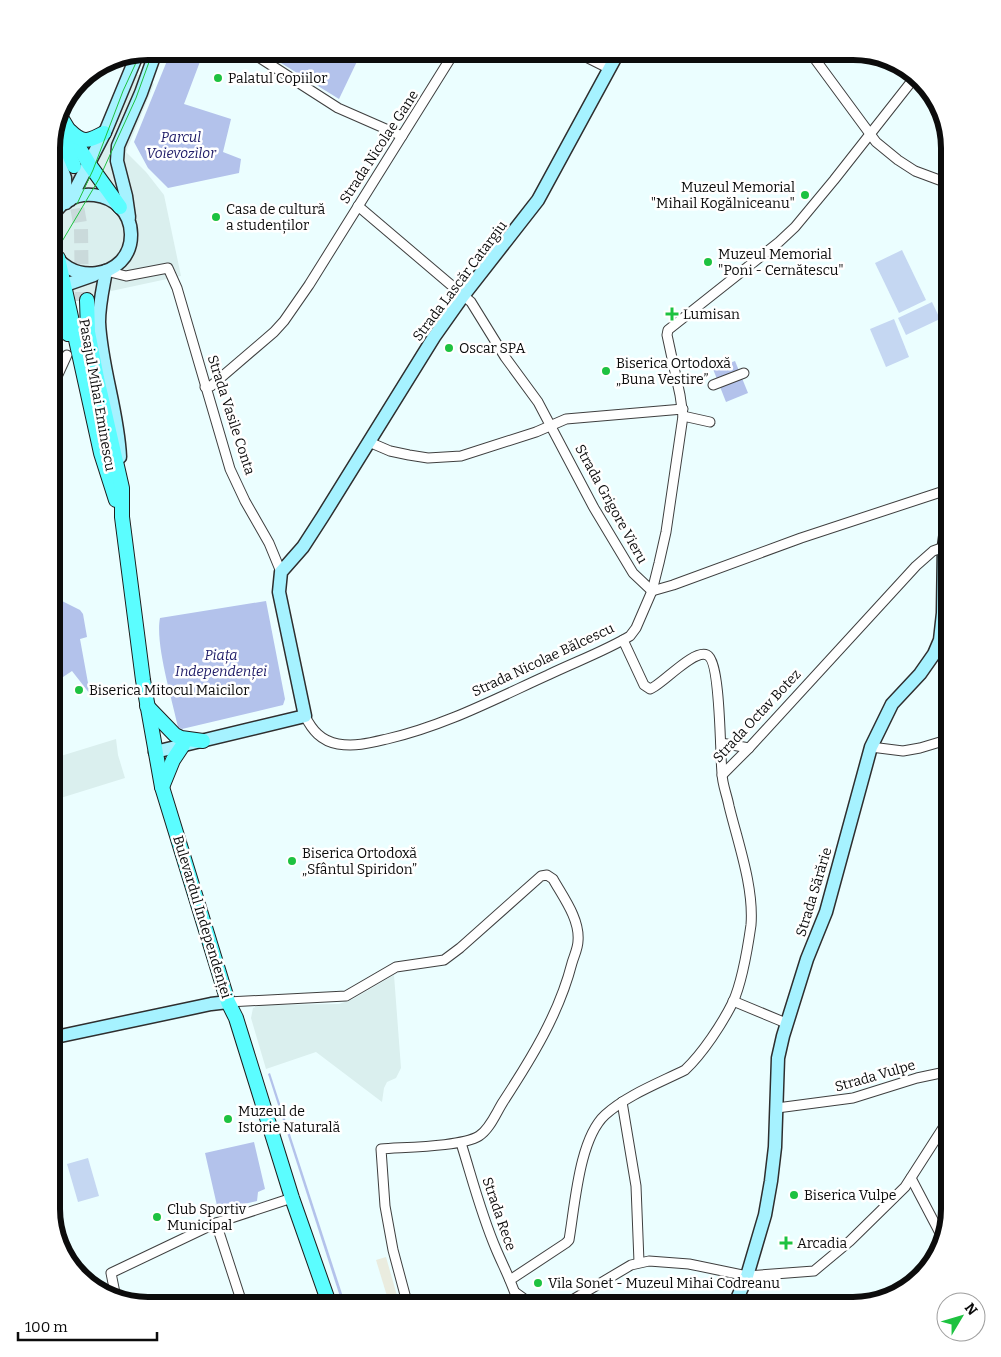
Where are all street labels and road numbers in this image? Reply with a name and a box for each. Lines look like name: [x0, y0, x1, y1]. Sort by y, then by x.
street label: Strada Nicolae Gane: [336, 87, 422, 207]
street label: Strada Lascăr Catargiu: [409, 217, 511, 344]
street label: Pasajul Mihai Eminescu: [75, 318, 119, 473]
street label: Strada Vasile Conta: [204, 353, 258, 477]
street label: Strada Grigore Vieru: [571, 442, 651, 567]
street label: Strada Nicolae Bălcescu: [469, 619, 617, 700]
street label: Strada Octav Botez: [709, 666, 805, 766]
street label: Bulevardul Independenței: [168, 833, 235, 1001]
street label: Strada Sărărie: [792, 845, 836, 939]
street label: Strada Vulpe: [833, 1056, 917, 1096]
street label: Strada Rece: [479, 1175, 519, 1253]

